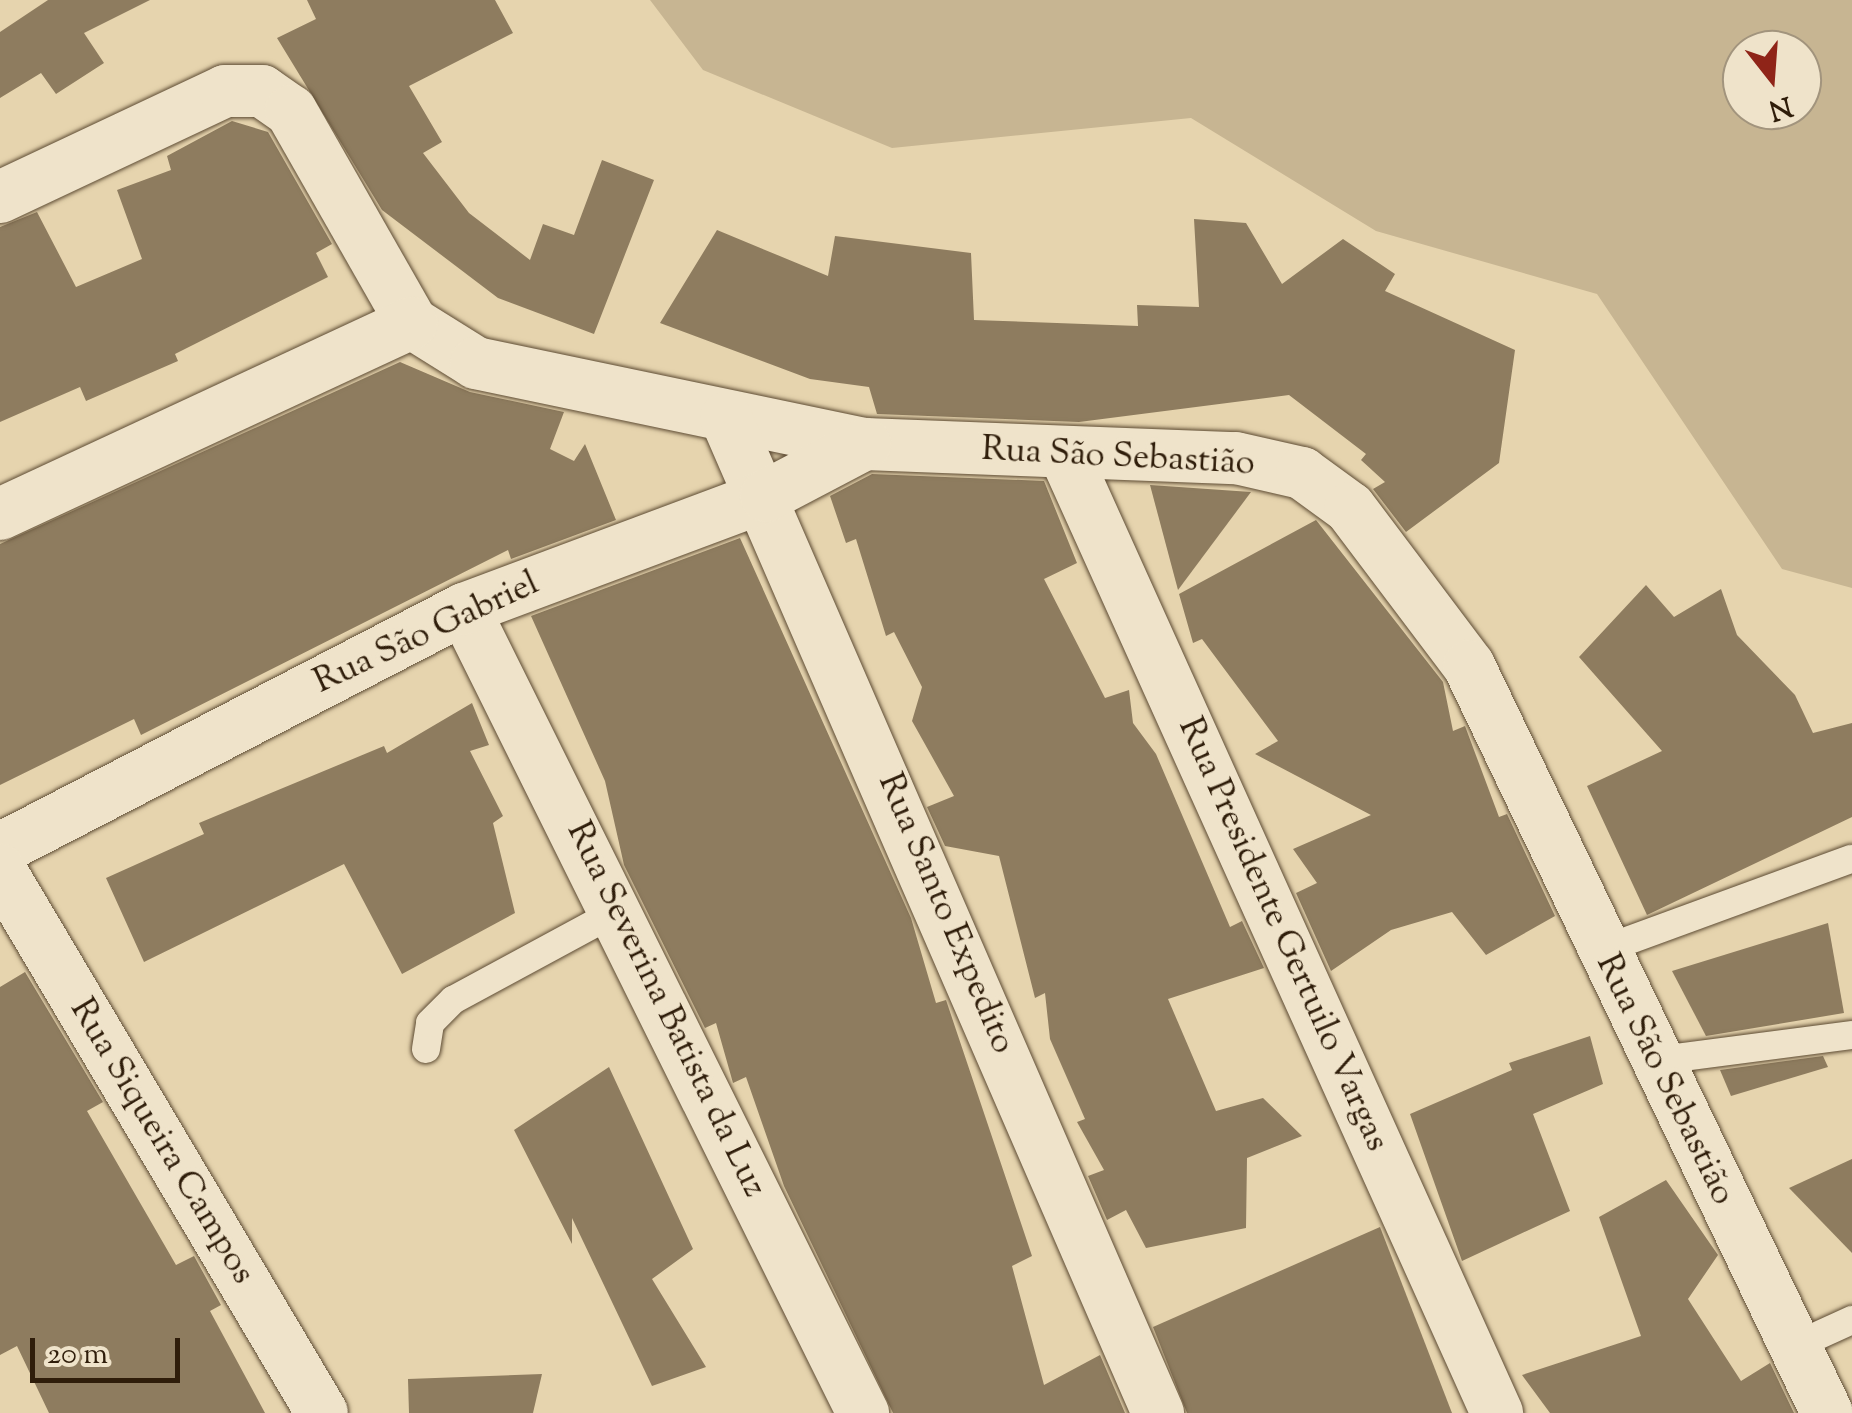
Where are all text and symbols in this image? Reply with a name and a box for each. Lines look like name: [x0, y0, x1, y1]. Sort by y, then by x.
north arrow: [1722, 30, 1822, 130]
text: N: [1764, 84, 1797, 129]
street label: Rua São Sebastião: [980, 430, 1256, 486]
street label: Rua São Gabriel: [308, 564, 546, 704]
street label: Rua Presidente Gertuilo Vargas: [1167, 712, 1397, 1158]
street label: Rua Santo Expedito: [867, 768, 1023, 1060]
street label: Rua Severina Batista da Luz: [556, 815, 774, 1205]
street label: Rua São Sebastião: [1585, 948, 1743, 1212]
street label: Rua Siqueira Campos: [59, 992, 263, 1292]
scale bar: [35, 1318, 185, 1380]
text: 20 m: [47, 1334, 108, 1377]

